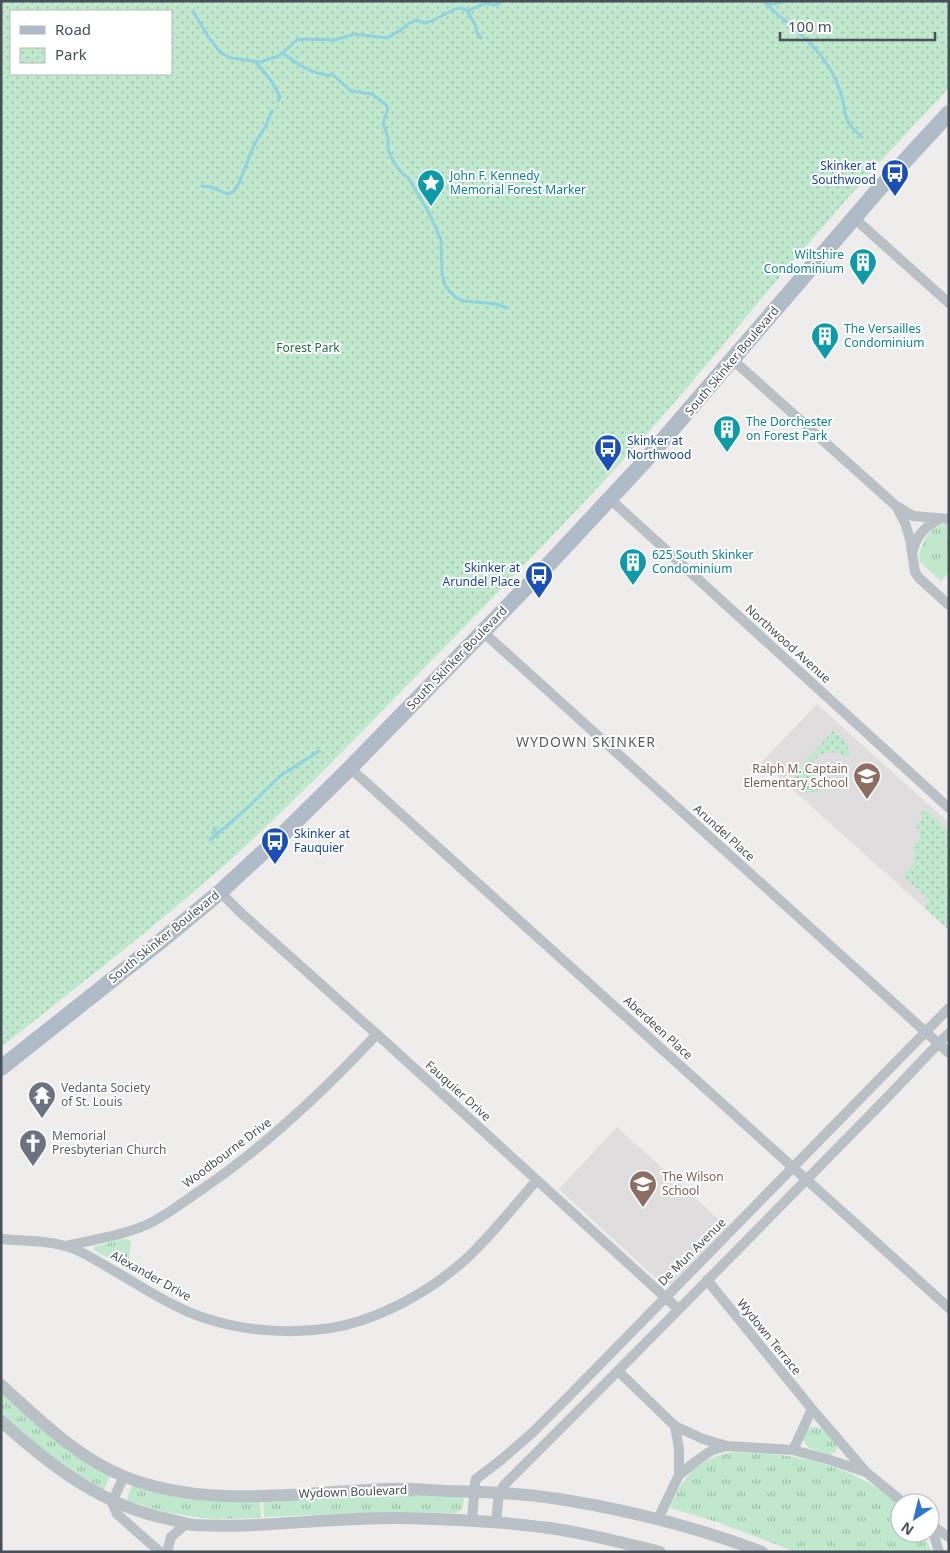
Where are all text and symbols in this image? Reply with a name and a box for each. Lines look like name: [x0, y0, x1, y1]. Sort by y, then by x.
legend: [10, 10, 172, 75]
scale bar: [780, 10, 935, 42]
text: 100 m: [788, 16, 832, 36]
text: Road: [55, 19, 91, 39]
text: Park: [55, 44, 87, 64]
place label: Skinker at Southwood: [812, 157, 877, 188]
bus stop icon: Skinker at Southwood: [880, 158, 910, 197]
place label: John F. Kennedy Memorial Forest Marker: [449, 167, 586, 198]
place icon: John F. Kennedy Memorial Forest Marker: [416, 168, 446, 207]
place label: Wiltshire Condominium: [764, 246, 844, 277]
building icon: Wiltshire Condominium: [848, 247, 878, 286]
street label: South Skinker Boulevard: [681, 302, 782, 419]
place label: The Versailles Condominium: [844, 320, 924, 351]
building icon: The Versailles Condominium: [810, 321, 840, 360]
park label: Forest Park: [276, 339, 340, 356]
place label: The Dorchester on Forest Park: [746, 413, 833, 444]
building icon: The Dorchester on Forest Park: [712, 414, 742, 453]
place label: Skinker at Northwood: [627, 432, 691, 463]
bus stop icon: Skinker at Northwood: [593, 433, 623, 472]
place label: 625 South Skinker Condominium: [652, 546, 754, 577]
building icon: 625 South Skinker Condominium: [618, 547, 648, 586]
place label: Skinker at Arundel Place: [443, 559, 521, 590]
bus stop icon: Skinker at Arundel Place: [524, 560, 554, 599]
street label: Northwood Avenue: [742, 601, 835, 687]
street label: South Skinker Boulevard: [403, 602, 511, 713]
district label: WYDOWN SKINKER: [516, 732, 656, 751]
place label: Ralph M. Captain Elementary School: [743, 760, 848, 791]
school or university icon: Ralph M. Captain Elementary School: [852, 761, 882, 800]
street label: Arundel Place: [690, 800, 759, 865]
place label: Skinker at Fauquier: [294, 825, 350, 856]
bus stop icon: Skinker at Fauquier: [260, 826, 290, 865]
street label: South Skinker Boulevard: [105, 887, 223, 987]
street label: Aberdeen Place: [620, 992, 697, 1063]
street label: Fauquier Drive: [422, 1057, 495, 1125]
place label: Vedanta Society of St. Louis: [61, 1079, 151, 1110]
temple icon: Vedanta Society of St. Louis: [27, 1080, 57, 1119]
street label: Woodbourne Drive: [179, 1114, 275, 1192]
place label: Memorial Presbyterian Church: [52, 1127, 166, 1158]
church icon: Memorial Presbyterian Church: [18, 1128, 48, 1167]
place label: The Wilson School: [662, 1168, 724, 1199]
school or university icon: The Wilson School: [628, 1169, 658, 1208]
street label: De Mun Avenue: [654, 1214, 730, 1289]
street label: Alexander Drive: [108, 1246, 195, 1305]
street label: Wydown Terrace: [733, 1295, 805, 1378]
street label: Wydown Boulevard: [298, 1481, 408, 1502]
north arrow: [890, 1493, 940, 1543]
text: N: [897, 1518, 917, 1540]

